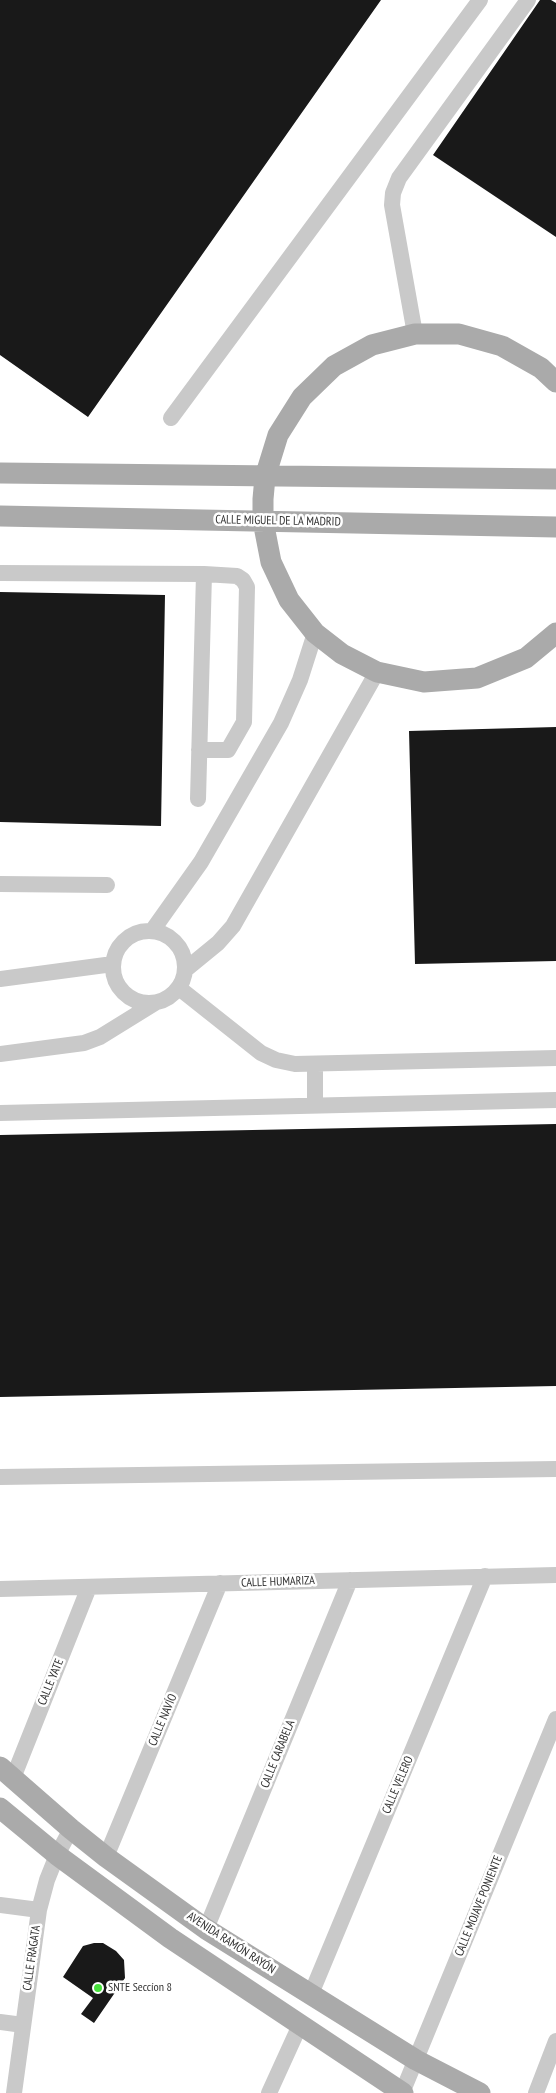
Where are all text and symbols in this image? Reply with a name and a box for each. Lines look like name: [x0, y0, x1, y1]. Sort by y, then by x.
street label: CALLE MIGUEL DE LA MADRID: [215, 513, 341, 529]
street label: CALLE HUMARIZA: [241, 1574, 315, 1590]
street label: CALLE YATE: [35, 1657, 67, 1707]
street label: CALLE NAVÍO: [146, 1692, 180, 1748]
street label: CALLE CARABELA: [258, 1718, 298, 1790]
street label: CALLE VELERO: [379, 1754, 417, 1816]
street label: CALLE MOJAVE PONIENTE: [452, 1854, 506, 1958]
street label: AVENIDA RAMÓN RAYÓN: [184, 1909, 278, 1977]
street label: CALLE FRAGATA: [20, 1924, 44, 1992]
place label: SNTE Seccíon 8: [108, 1981, 172, 1995]
marker: SNTE Seccíon 8: [92, 1982, 104, 1994]

